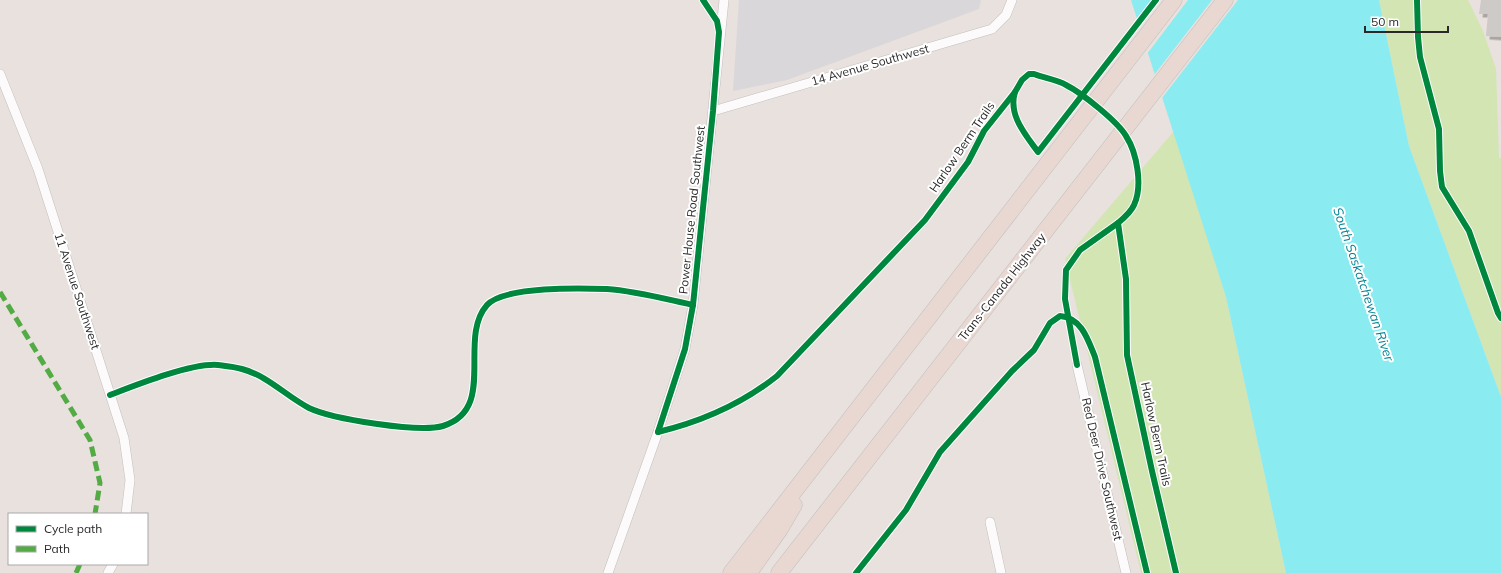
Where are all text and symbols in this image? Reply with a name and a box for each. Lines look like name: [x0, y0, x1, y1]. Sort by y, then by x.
scale bar: [1365, 8, 1448, 34]
text: 50 m: [1371, 14, 1399, 29]
street label: 14 Avenue Southwest: [809, 41, 930, 89]
street label: Harlow Berm Trails: [926, 98, 998, 195]
street label: Power House Road Southwest: [675, 125, 708, 295]
water label: South Saskatchewan River: [1330, 205, 1398, 364]
street label: Trans-Canada Highway: [955, 229, 1049, 344]
street label: 11 Avenue Southwest: [52, 231, 103, 351]
street label: Harlow Berm Trails: [1138, 380, 1175, 487]
street label: Red Deer Drive Southwest: [1079, 396, 1126, 542]
legend: [8, 513, 148, 565]
text: Cycle path: [44, 521, 102, 536]
text: Path: [44, 541, 70, 556]

